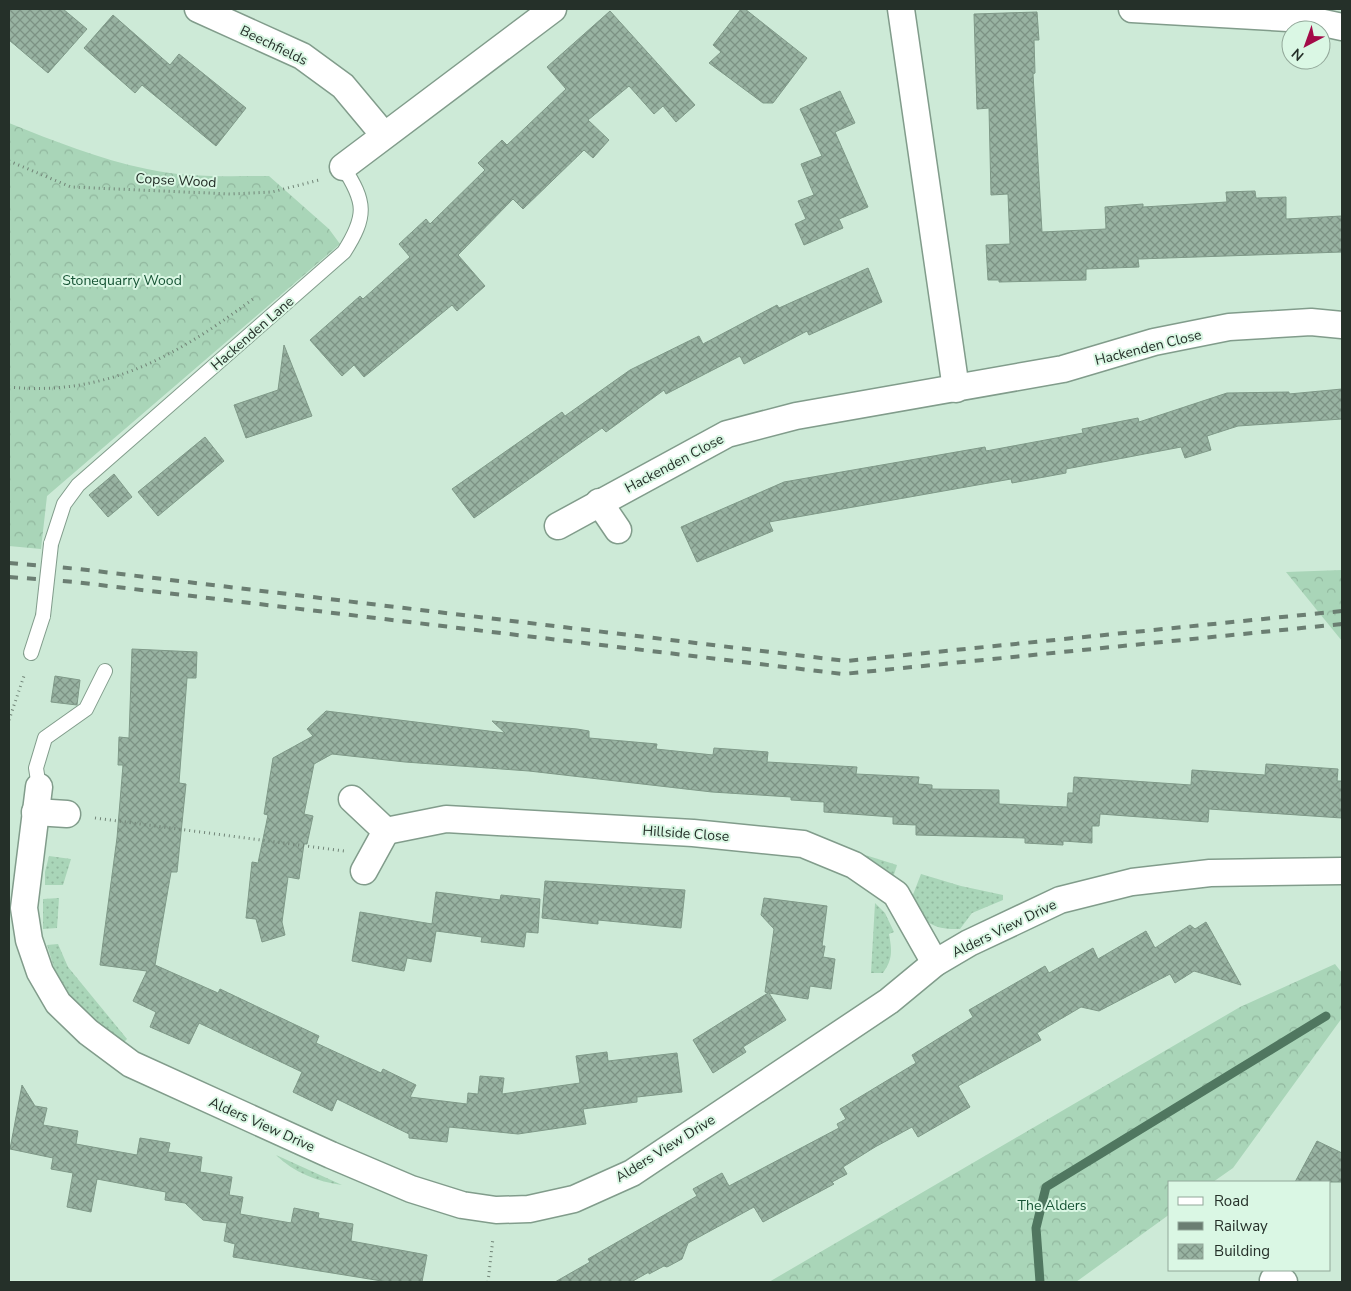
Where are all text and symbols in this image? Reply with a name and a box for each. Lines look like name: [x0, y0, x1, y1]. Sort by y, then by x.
north arrow: [1281, 20, 1331, 70]
street label: Beechfields: [237, 21, 311, 70]
text: N: [1288, 44, 1308, 65]
street label: Copse Wood: [135, 169, 217, 192]
park label: Stonequarry Wood: [62, 271, 182, 290]
street label: Hackenden Lane: [207, 292, 298, 375]
street label: Hackenden Close: [1093, 325, 1203, 370]
street label: Hackenden Close: [621, 429, 727, 498]
street label: Hillside Close: [642, 821, 730, 846]
street label: Alders View Drive: [949, 895, 1060, 962]
street label: Alders View Drive: [206, 1093, 318, 1156]
street label: Alders View Drive: [612, 1110, 719, 1187]
legend: [1168, 1181, 1331, 1271]
text: Road: [1214, 1191, 1249, 1211]
park label: The Alders: [1018, 1196, 1087, 1215]
text: Railway: [1214, 1216, 1268, 1236]
text: Building: [1214, 1241, 1270, 1261]

